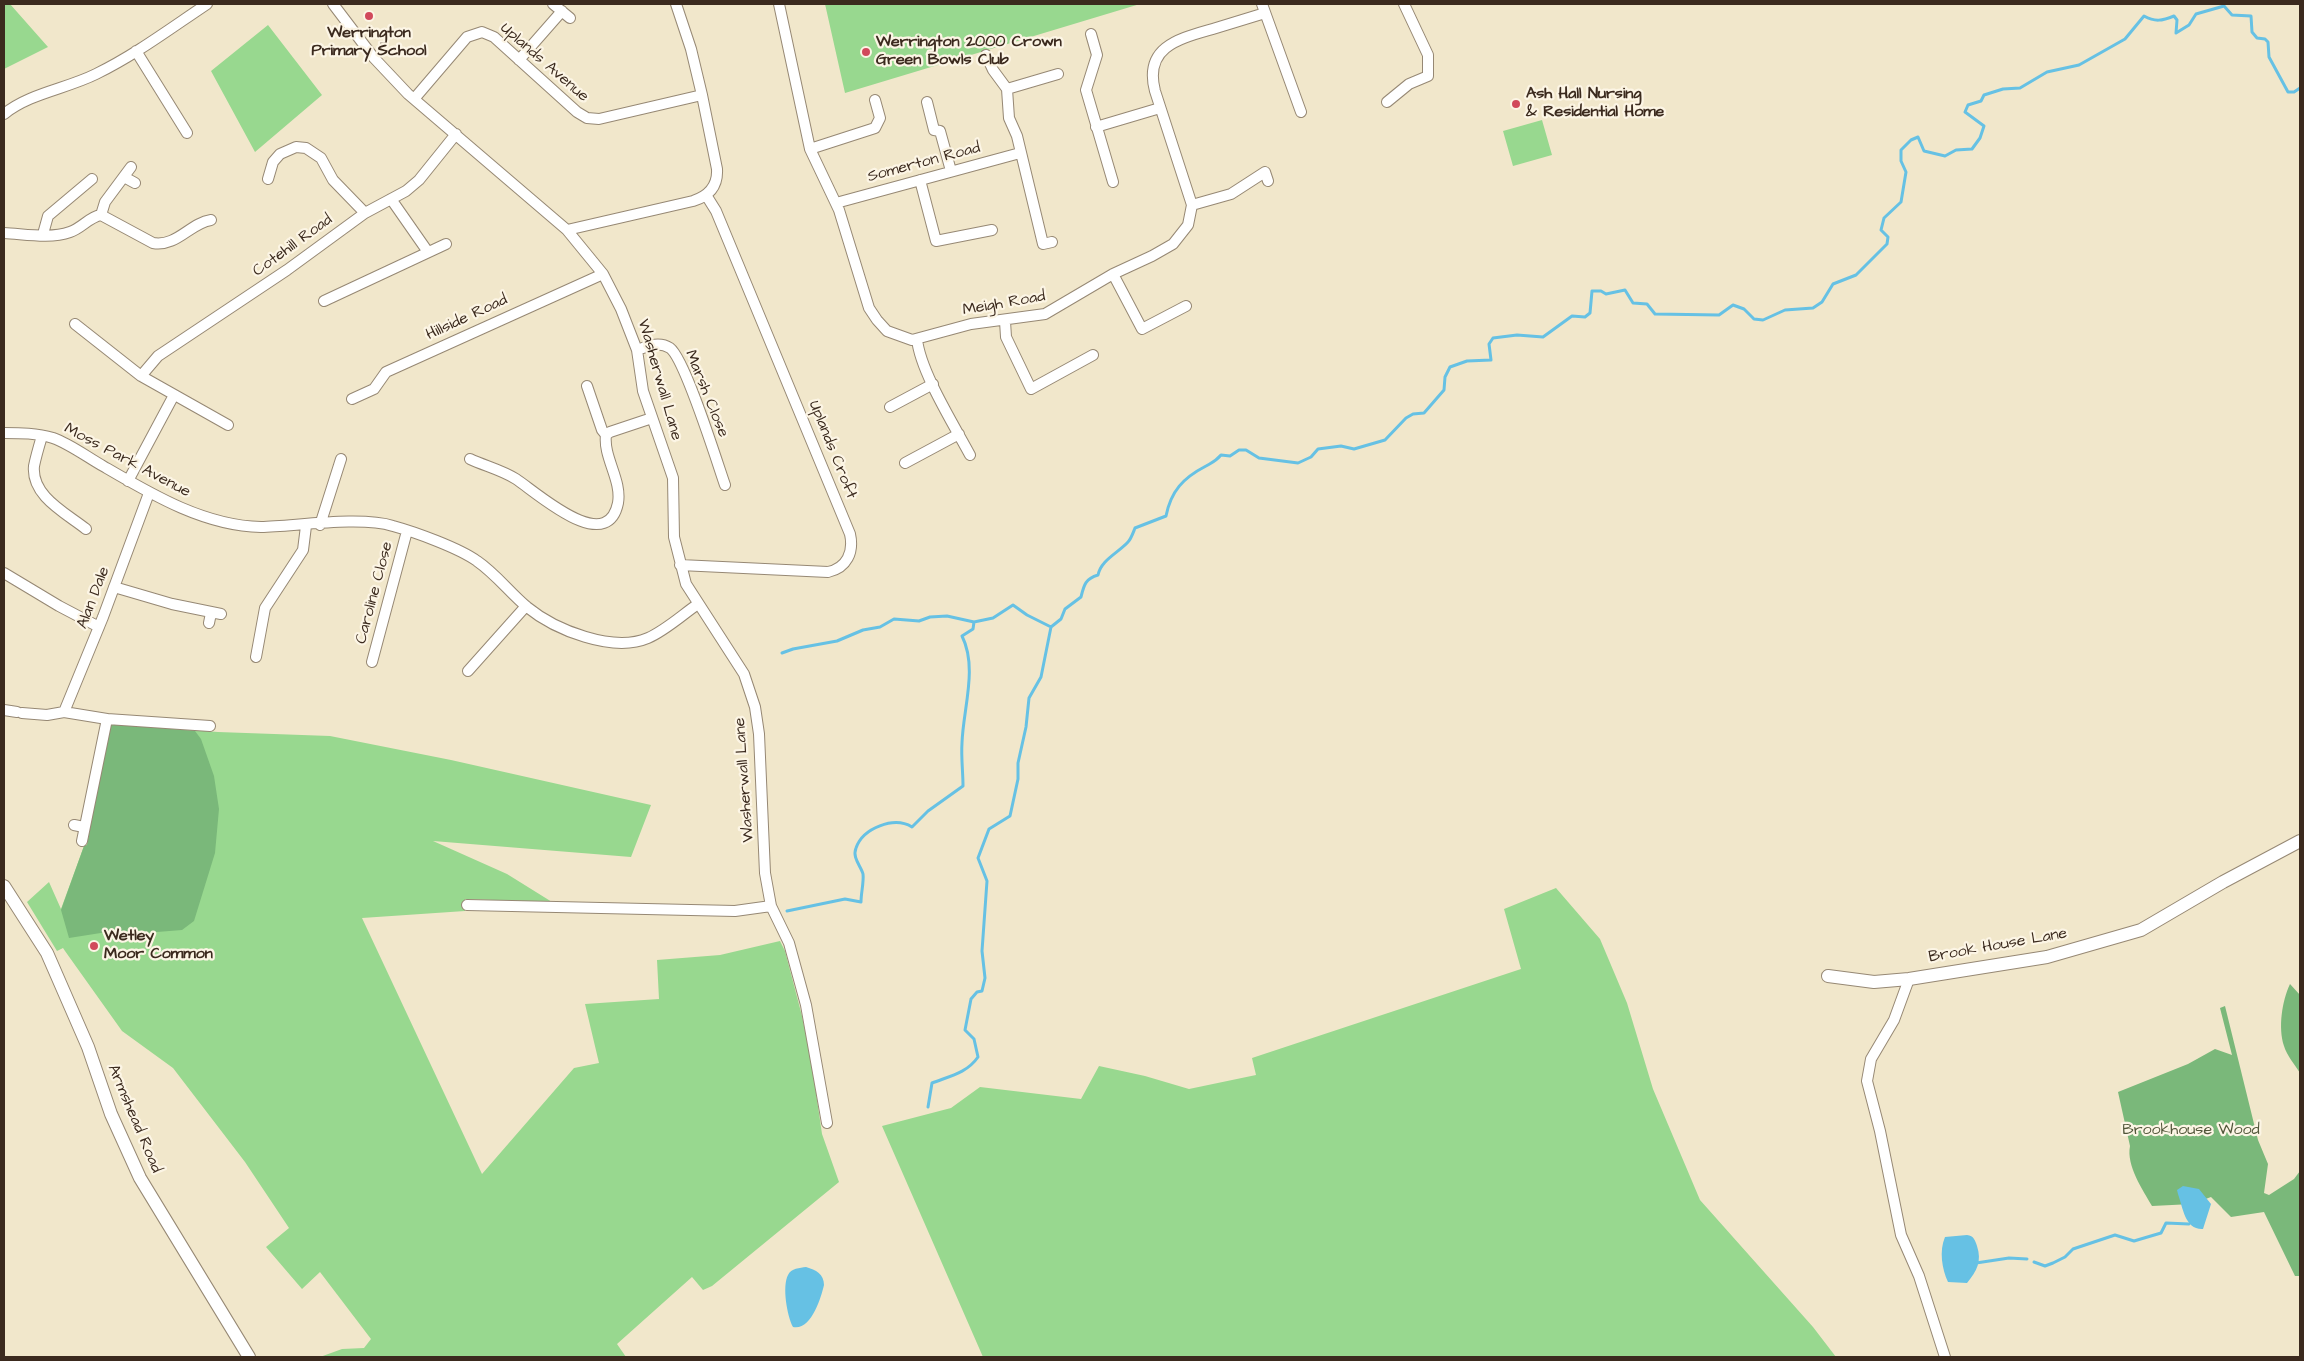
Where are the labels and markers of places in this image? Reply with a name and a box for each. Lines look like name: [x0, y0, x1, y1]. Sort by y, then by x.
marker: Werrington Primary School: [363, 10, 375, 22]
place label: Werrington Primary School: [312, 24, 426, 62]
place label: Werrington 2000 Crown Green Bowls Club: [876, 33, 1062, 71]
marker: Werrington 2000 Crown Green Bowls Club: [860, 46, 872, 58]
place label: Ash Hall Nursing & Residential Home: [1526, 85, 1664, 123]
marker: Ash Hall Nursing & Residential Home: [1510, 98, 1522, 110]
place label: Wetley Moor Common: [104, 927, 213, 965]
marker: Wetley Moor Common: [88, 940, 100, 952]

